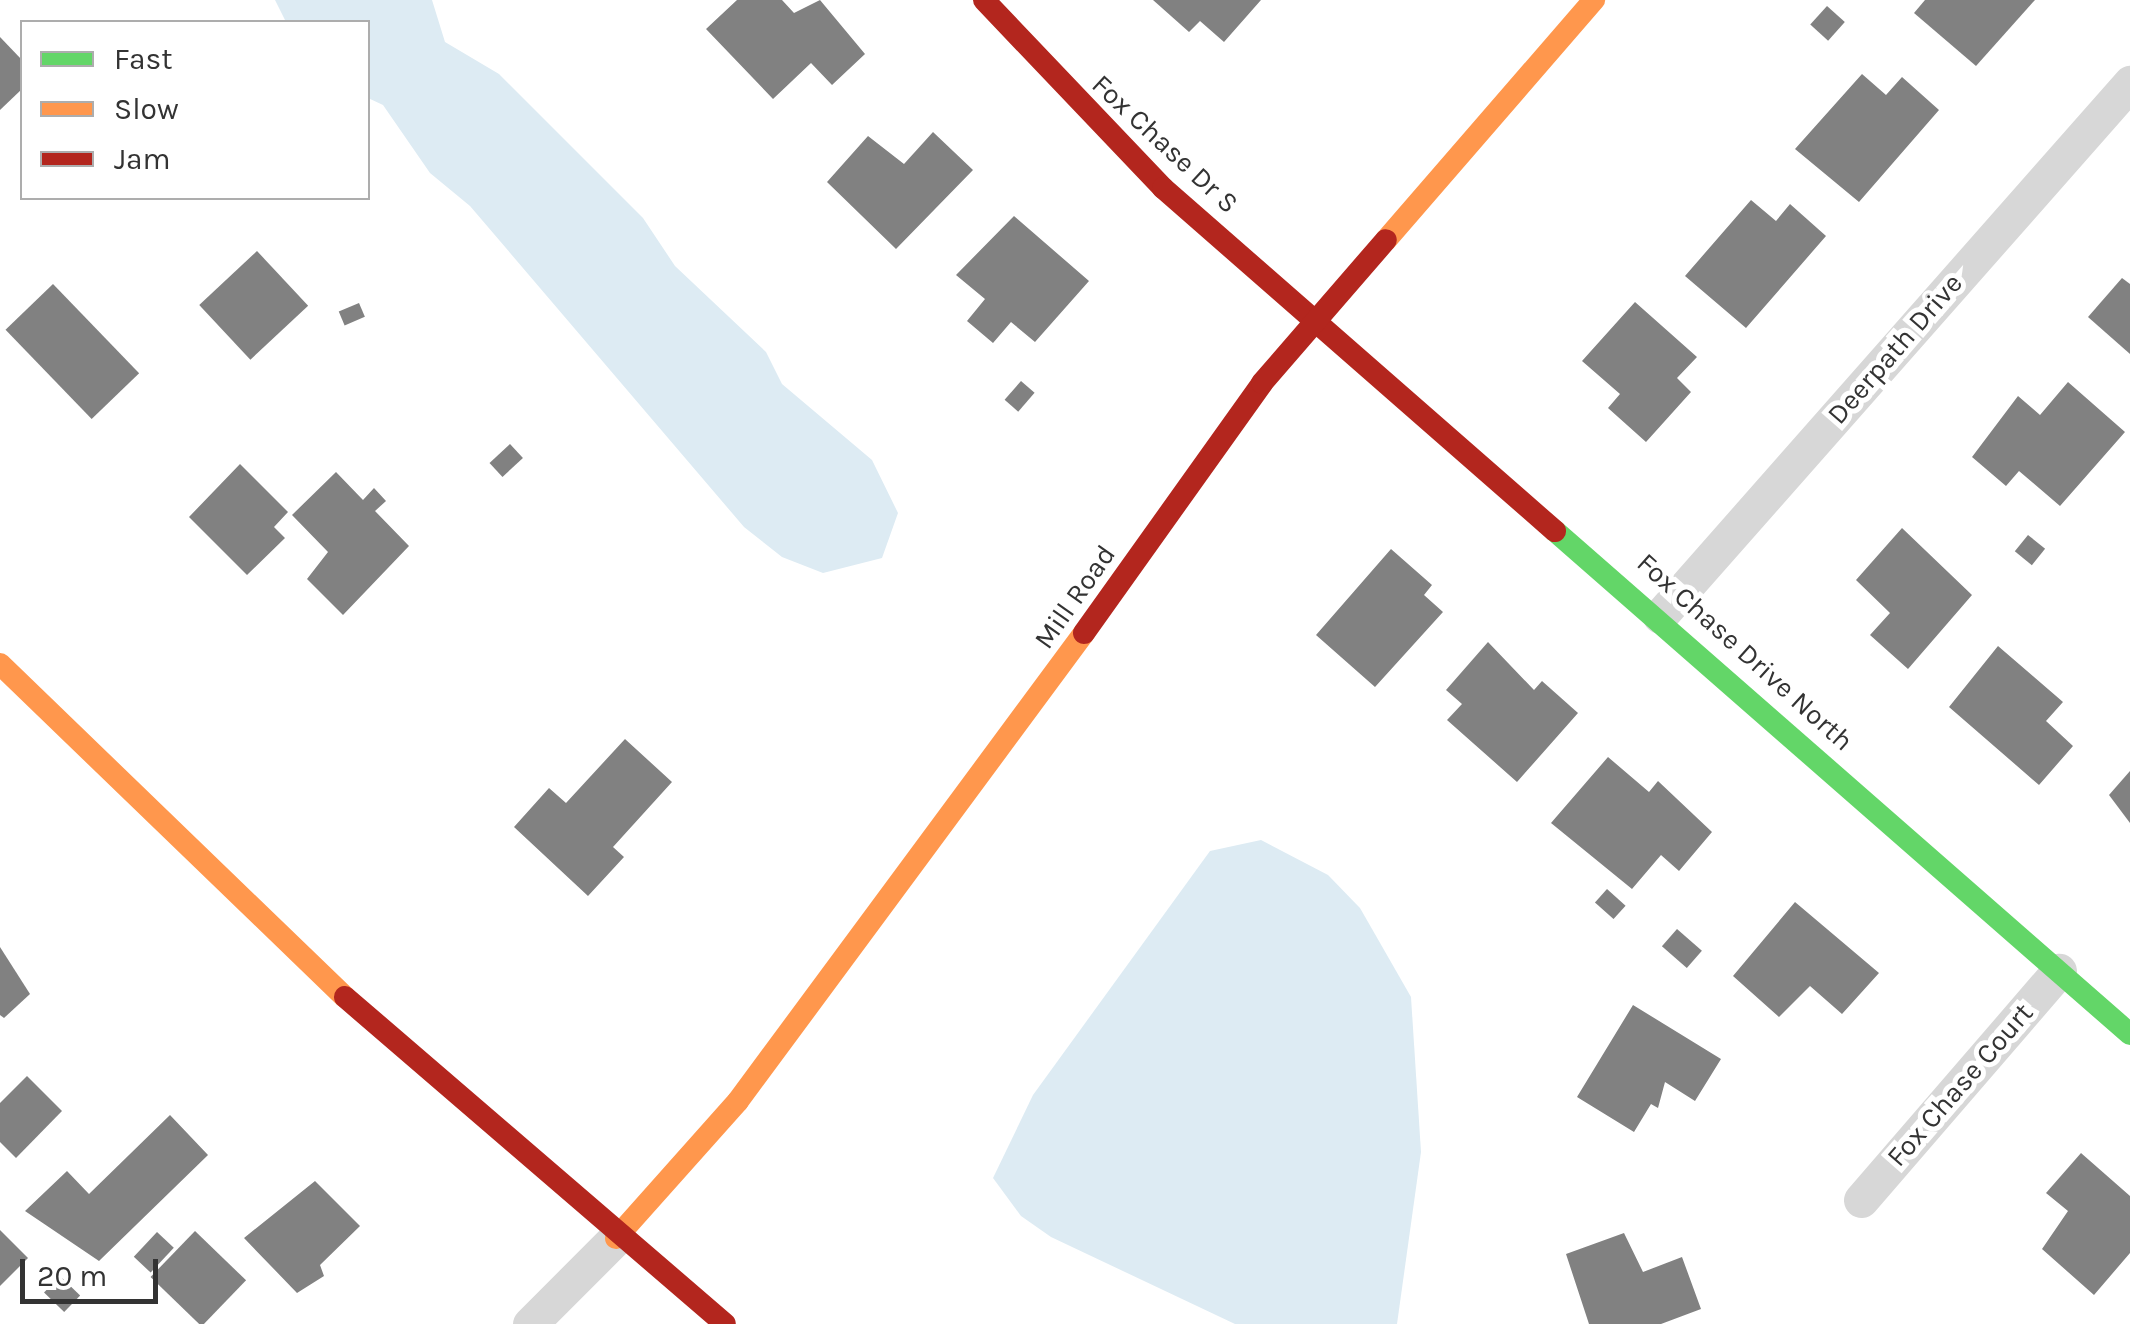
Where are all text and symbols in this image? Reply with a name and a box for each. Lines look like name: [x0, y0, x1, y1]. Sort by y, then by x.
legend: [20, 20, 370, 200]
text: Fast: [114, 41, 173, 77]
street label: Fox Chase Dr S: [1085, 68, 1245, 220]
text: Slow: [114, 91, 179, 127]
text: Jam: [114, 141, 171, 177]
street label: Deerpath Drive: [1820, 267, 1970, 431]
street label: Mill Road: [1027, 539, 1123, 655]
street label: Fox Chase Drive North: [1630, 546, 1860, 758]
street label: Fox Chase Court: [1880, 996, 2040, 1174]
scale bar: [25, 1239, 162, 1301]
text: 20 m: [37, 1258, 107, 1294]

